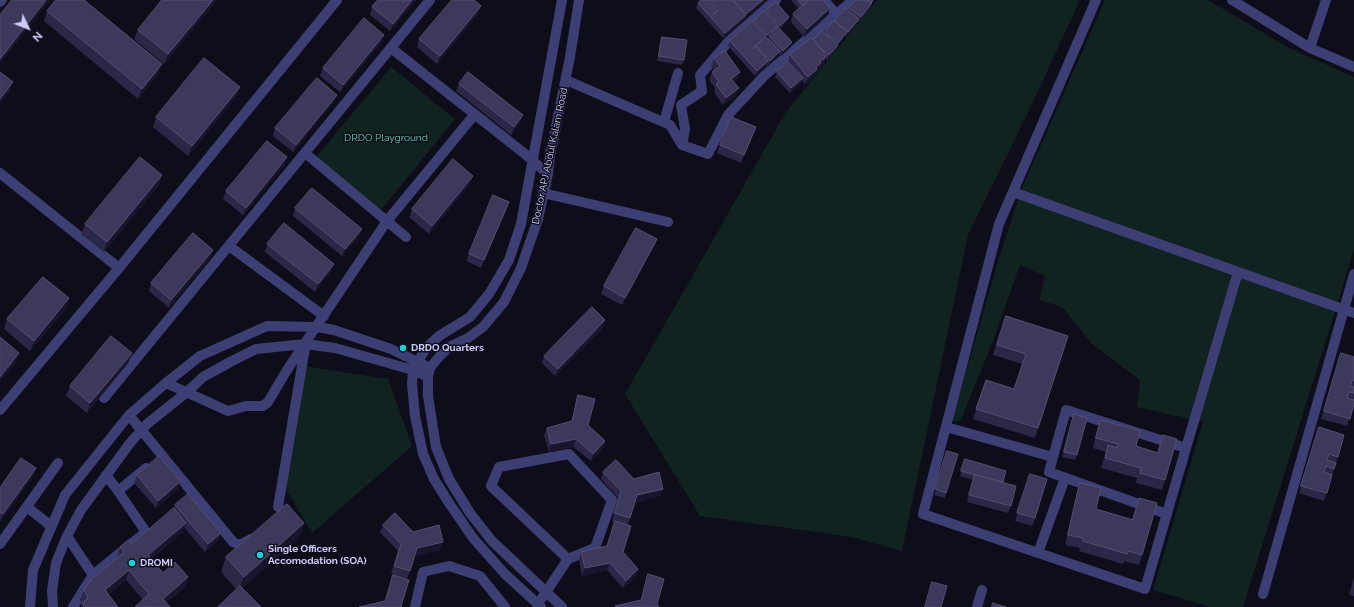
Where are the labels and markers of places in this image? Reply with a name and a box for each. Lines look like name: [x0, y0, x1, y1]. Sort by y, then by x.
place label: DRDO Quarters: [411, 342, 484, 354]
marker: DRDO Quarters: [398, 343, 408, 353]
place label: Single Officers Accomodation (SOA): [268, 543, 367, 566]
marker: Single Officers Accomodation (SOA): [255, 550, 265, 560]
place label: DROMI: [140, 557, 173, 569]
marker: DROMI: [127, 558, 137, 568]

